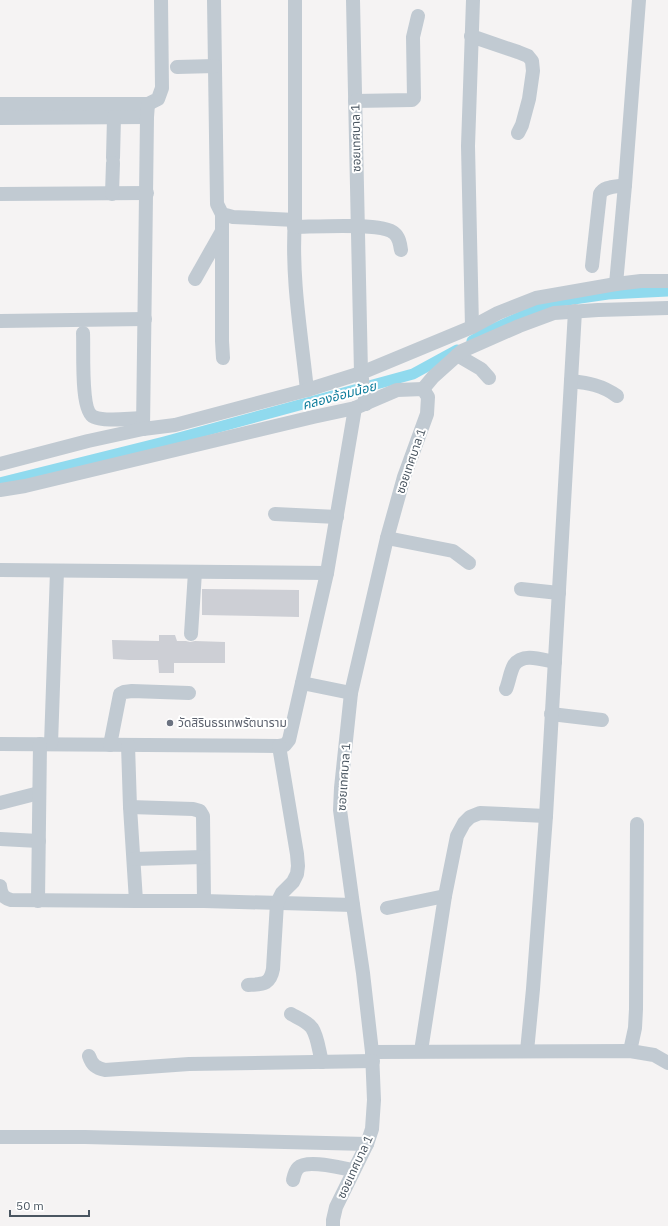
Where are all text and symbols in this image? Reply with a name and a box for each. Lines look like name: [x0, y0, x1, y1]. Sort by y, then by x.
street label: ซอยเทศบาล 1: [347, 104, 364, 172]
water label: คลองอ้อมน้อย: [300, 377, 379, 414]
street label: ซอยเทศบาล 1: [392, 426, 429, 495]
place label: วัดสิรินธรเทพรัตนาราม: [178, 715, 287, 730]
marker: วัดสิรินธรเทพรัตนาราม: [165, 718, 175, 728]
street label: ซอยเทศบาล 1: [334, 742, 353, 811]
street label: ซอยเทศบาล 1: [333, 1133, 376, 1201]
scale bar: [10, 1192, 89, 1218]
text: 50 m: [16, 1198, 44, 1213]

